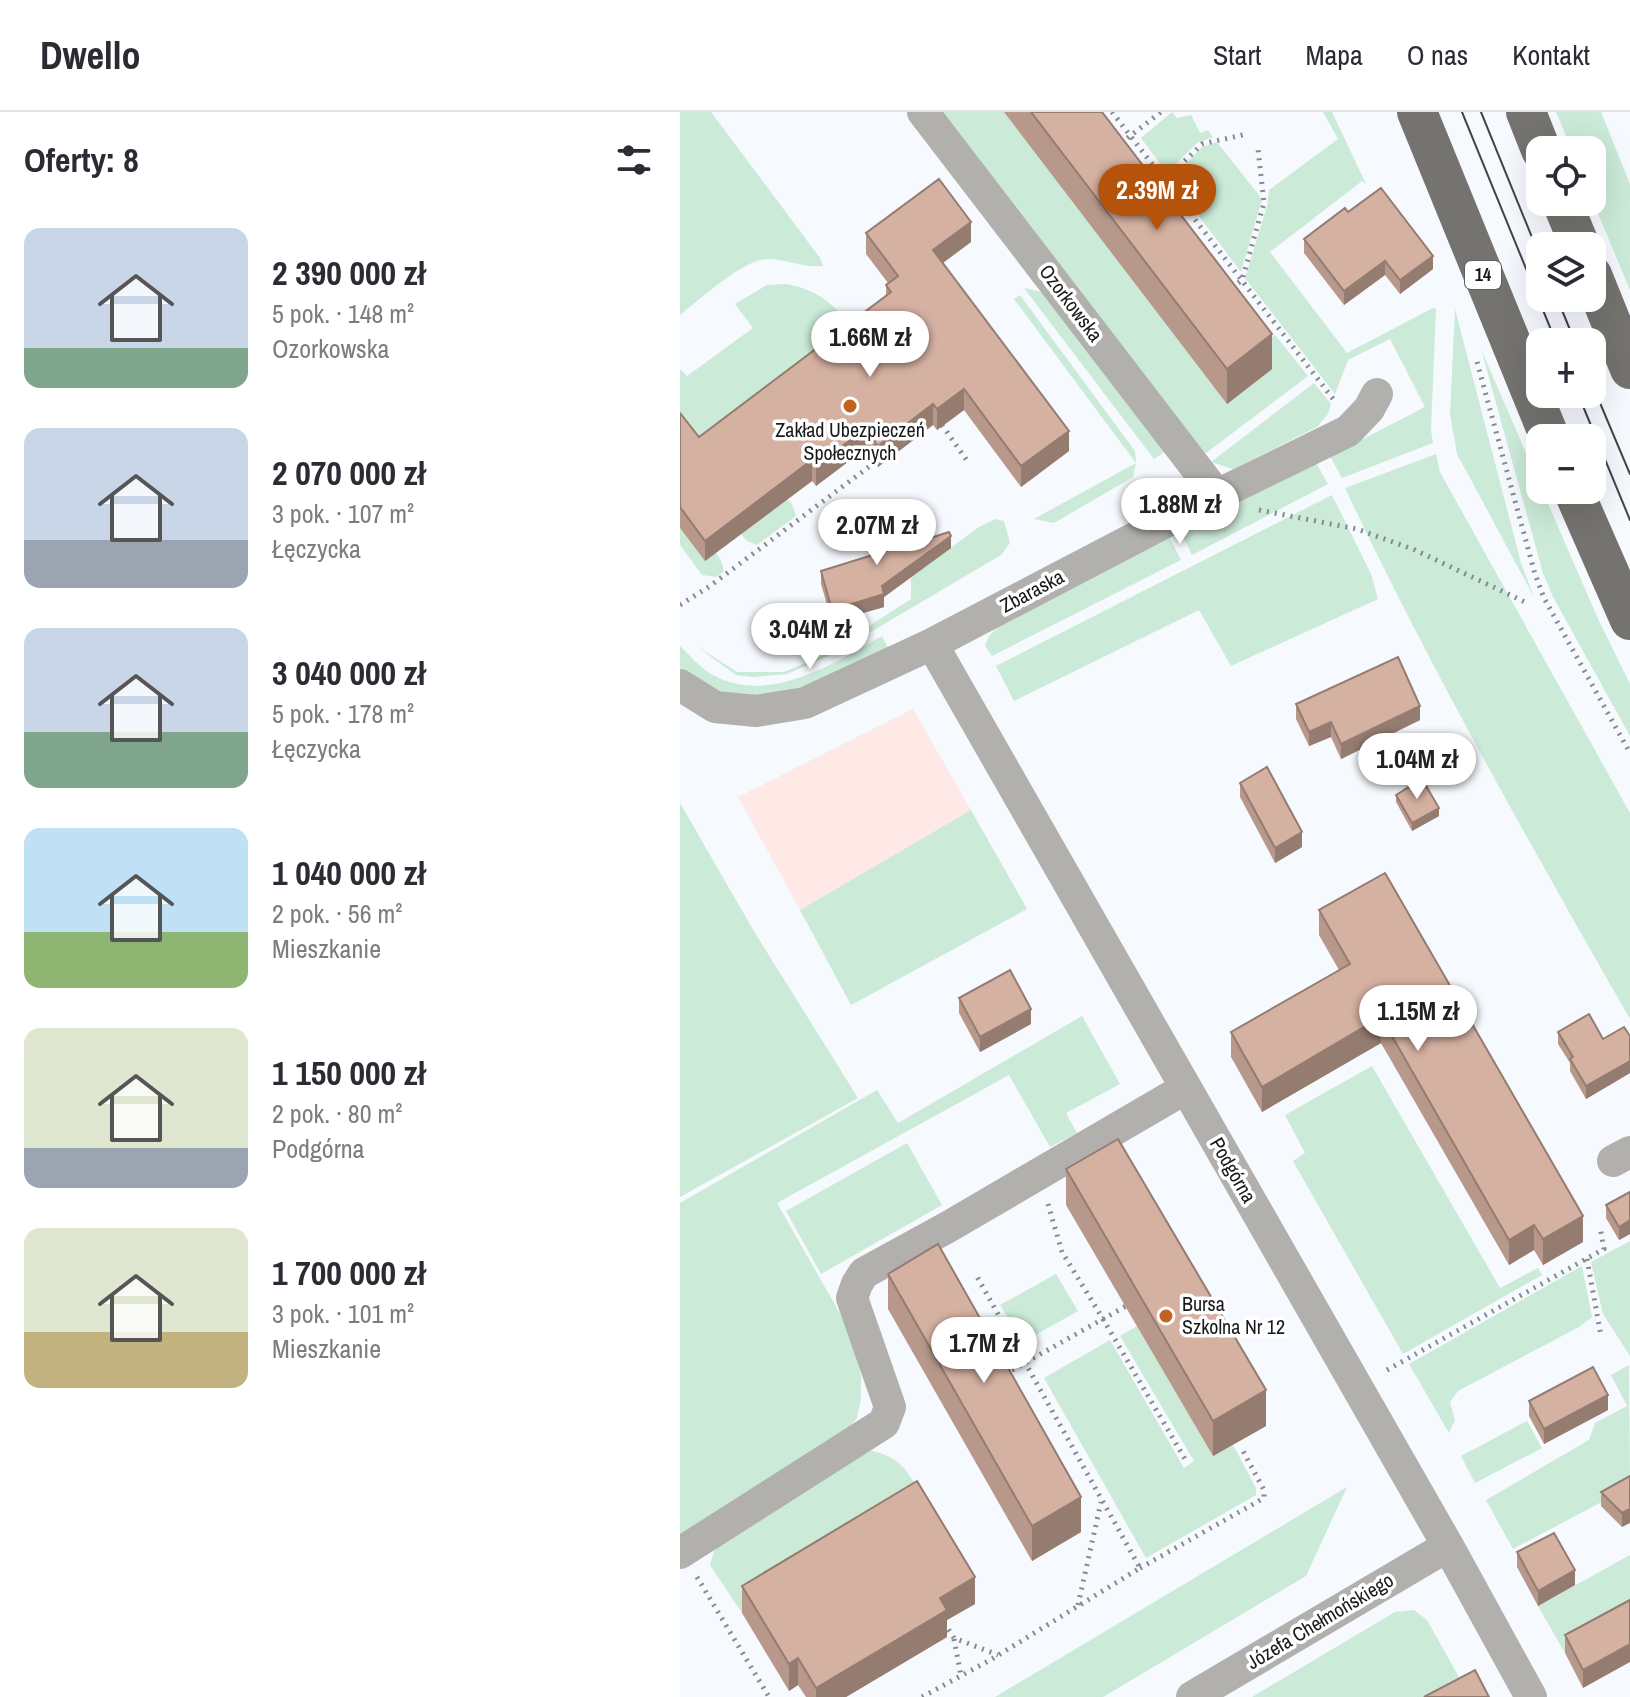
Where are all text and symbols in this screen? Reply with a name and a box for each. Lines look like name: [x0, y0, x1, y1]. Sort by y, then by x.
text: Dwello: [40, 30, 140, 81]
text: Start: [1213, 36, 1261, 74]
text: Mapa: [1305, 36, 1363, 74]
text: O nas: [1407, 36, 1468, 74]
text: Kontakt: [1512, 36, 1590, 74]
map controls: [1526, 136, 1606, 504]
button: locate: [1526, 136, 1606, 216]
text: Oferty: 8: [24, 137, 139, 183]
icon: filters: [612, 138, 656, 182]
pin: 2.39M zł: [1074, 164, 1240, 232]
text: 2.39M zł: [1116, 172, 1198, 207]
button: layers: [1526, 232, 1606, 312]
text: 2 390 000 zł: [272, 250, 425, 296]
street label: Ozorkowska: [1033, 259, 1109, 347]
icon: home: [88, 260, 184, 356]
road number: 14: [1465, 261, 1501, 289]
text: 5 pok. · 148 m²: [272, 296, 414, 331]
pin: 1.66M zł: [787, 311, 953, 379]
text: 1.66M zł: [829, 319, 911, 354]
button: +: [1526, 328, 1606, 408]
text: Ozorkowska: [272, 331, 389, 366]
marker: Zakład Ubezpieczeń Społecznych: [841, 397, 859, 415]
place label: Zakład Ubezpieczeń Społecznych: [775, 416, 925, 466]
button: −: [1526, 424, 1606, 504]
text: 2 070 000 zł: [272, 450, 425, 496]
icon: home: [88, 460, 184, 556]
pin: 1.88M zł: [1097, 478, 1263, 546]
text: 1.88M zł: [1139, 486, 1221, 521]
text: 3 pok. · 107 m²: [272, 496, 414, 531]
pin: 2.07M zł: [794, 499, 960, 567]
text: 2.07M zł: [836, 507, 918, 542]
text: Łęczycka: [272, 531, 361, 566]
street label: Zbaraska: [995, 563, 1068, 619]
pin: 3.04M zł: [727, 603, 893, 671]
text: 3.04M zł: [769, 611, 851, 646]
text: 3 040 000 zł: [272, 650, 425, 696]
icon: home: [88, 660, 184, 756]
text: 5 pok. · 178 m²: [272, 696, 414, 731]
text: Łęczycka: [272, 731, 361, 766]
pin: 1.04M zł: [1334, 733, 1500, 801]
text: 1.04M zł: [1376, 741, 1458, 776]
text: 1 040 000 zł: [272, 850, 425, 896]
icon: home: [88, 860, 184, 956]
text: 2 pok. · 56 m²: [272, 896, 402, 931]
text: Mieszkanie: [272, 931, 381, 966]
pin: 1.15M zł: [1335, 985, 1501, 1053]
text: 1.15M zł: [1377, 993, 1459, 1028]
text: 1 150 000 zł: [272, 1050, 425, 1096]
icon: home: [88, 1060, 184, 1156]
text: 2 pok. · 80 m²: [272, 1096, 402, 1131]
text: Podgórna: [272, 1131, 364, 1166]
street label: Podgórna: [1204, 1132, 1263, 1207]
text: 1 700 000 zł: [272, 1250, 425, 1296]
icon: home: [88, 1260, 184, 1356]
place label: Bursa Szkolna Nr 12: [1182, 1290, 1285, 1340]
text: 3 pok. · 101 m²: [272, 1296, 414, 1331]
marker: Bursa Szkolna Nr 12: [1157, 1307, 1175, 1325]
pin: 1.7M zł: [910, 1317, 1058, 1385]
text: 1.7M zł: [949, 1325, 1019, 1360]
text: Mieszkanie: [272, 1331, 381, 1366]
street label: Józefa Chełmońskiego: [1241, 1566, 1398, 1675]

